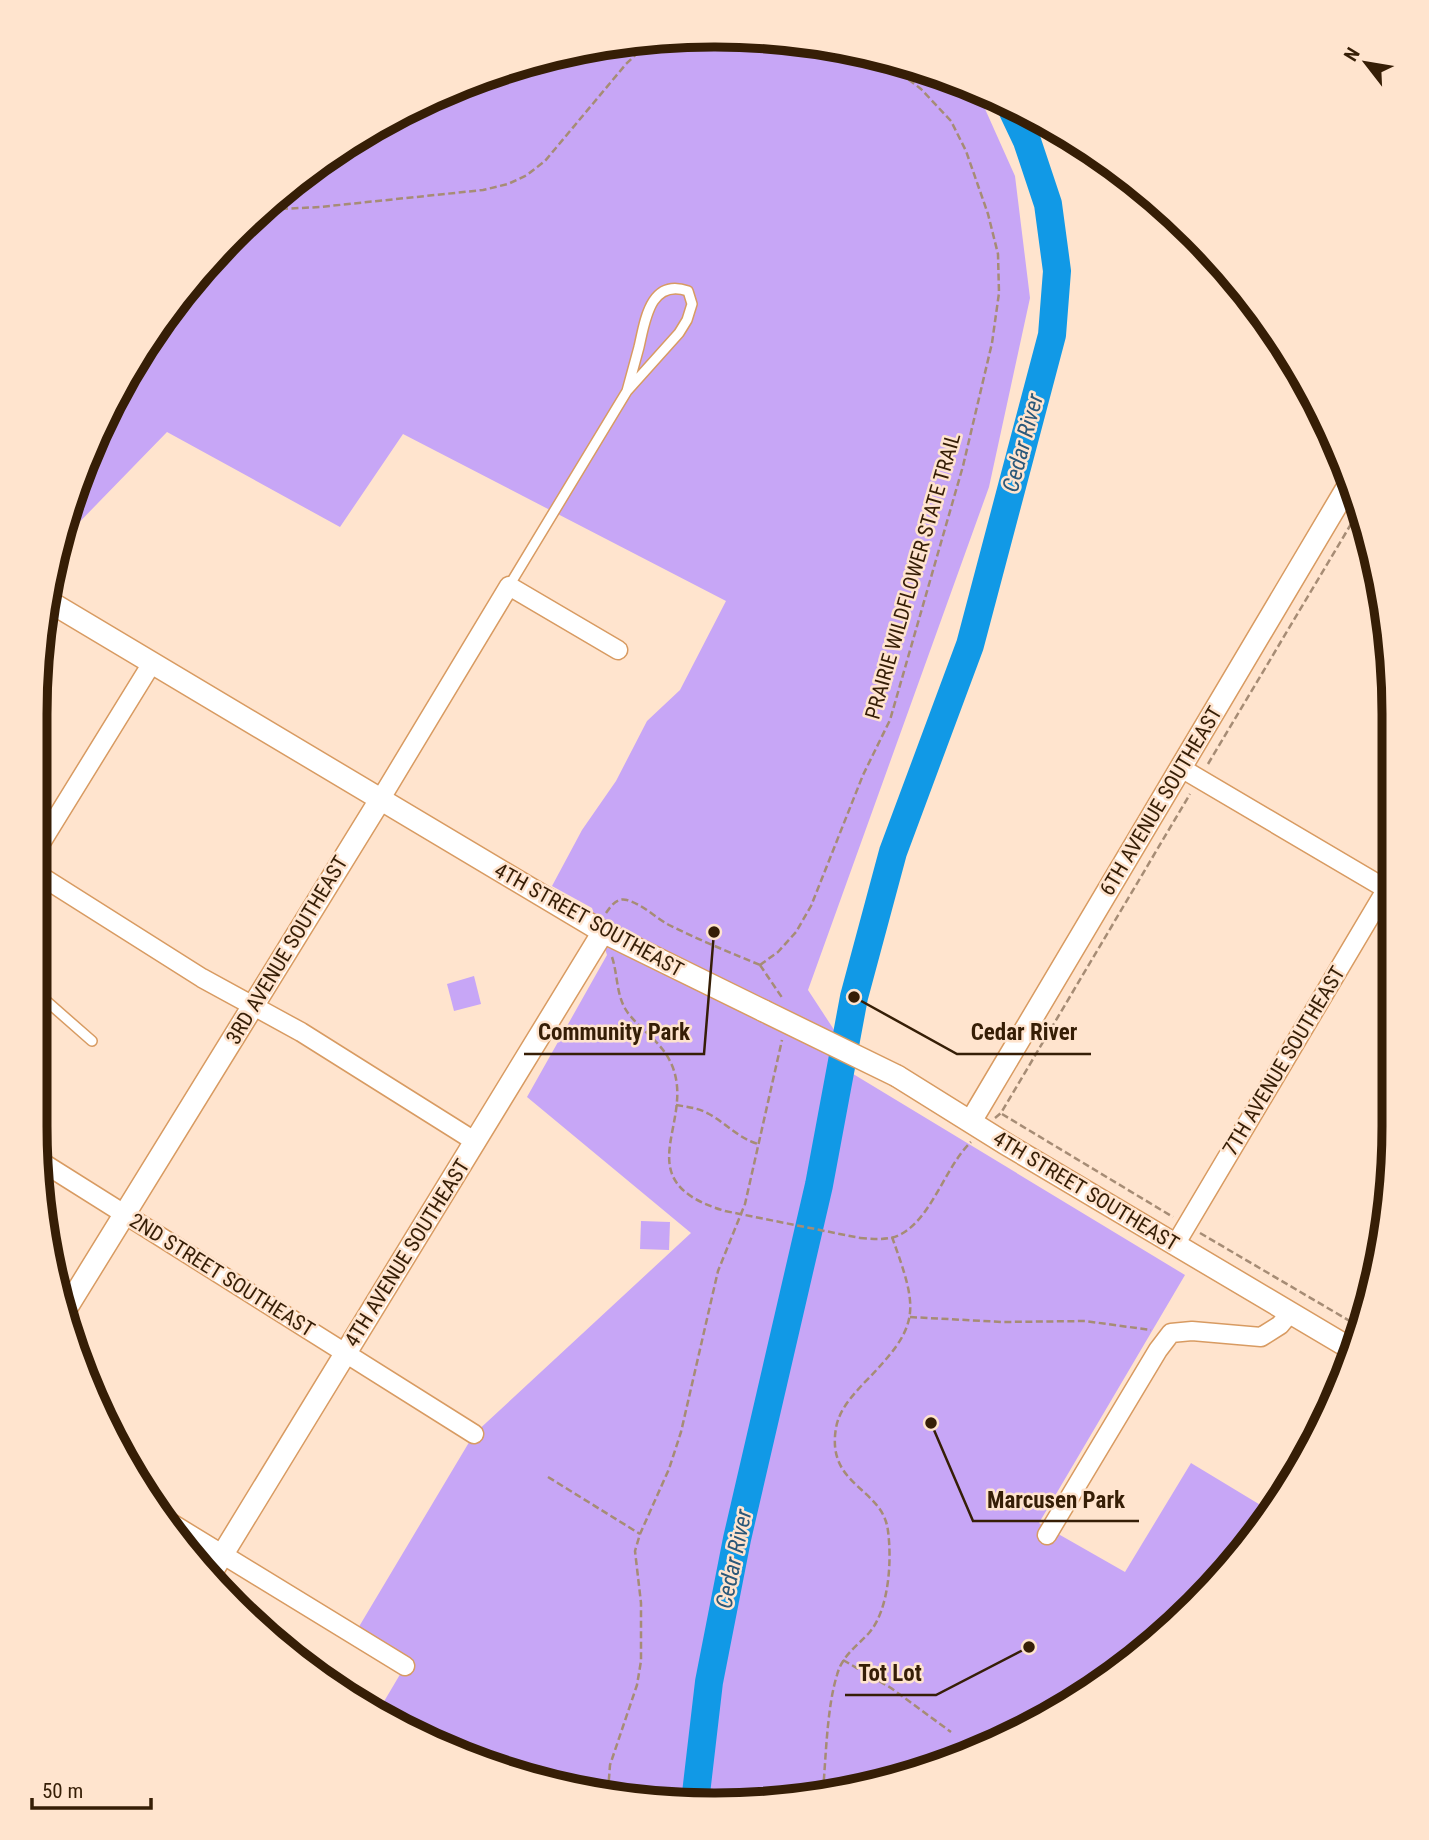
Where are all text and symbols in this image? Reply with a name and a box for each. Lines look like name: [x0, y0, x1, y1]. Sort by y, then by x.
north arrow: [1331, 28, 1401, 98]
text: N: [1339, 44, 1365, 65]
water label: Cedar River: [997, 390, 1049, 495]
street label: PRAIRIE WILDFLOWER STATE TRAIL: [861, 430, 965, 722]
street label: 6TH AVENUE SOUTHEAST: [1095, 702, 1227, 900]
street label: 3RD AVENUE SOUTHEAST: [221, 851, 353, 1049]
street label: 4TH STREET SOUTHEAST: [490, 858, 688, 982]
street label: 7TH AVENUE SOUTHEAST: [1218, 962, 1350, 1160]
callout: Community Park: [524, 1010, 704, 1054]
callout: Cedar River: [957, 1010, 1091, 1054]
text: Community Park: [538, 1019, 691, 1046]
text: Cedar River: [971, 1019, 1078, 1046]
street label: 4TH STREET SOUTHEAST: [989, 1126, 1183, 1256]
street label: 4TH AVENUE SOUTHEAST: [340, 1155, 475, 1351]
street label: 2ND STREET SOUTHEAST: [125, 1208, 319, 1342]
callout: Marcusen Park: [973, 1477, 1139, 1521]
text: Marcusen Park: [987, 1487, 1126, 1514]
water label: Cedar River: [710, 1506, 758, 1611]
callout: Tot Lot: [845, 1651, 936, 1695]
text: Tot Lot: [858, 1660, 922, 1687]
scale bar: [32, 1766, 150, 1810]
text: 50 m: [42, 1779, 83, 1803]

